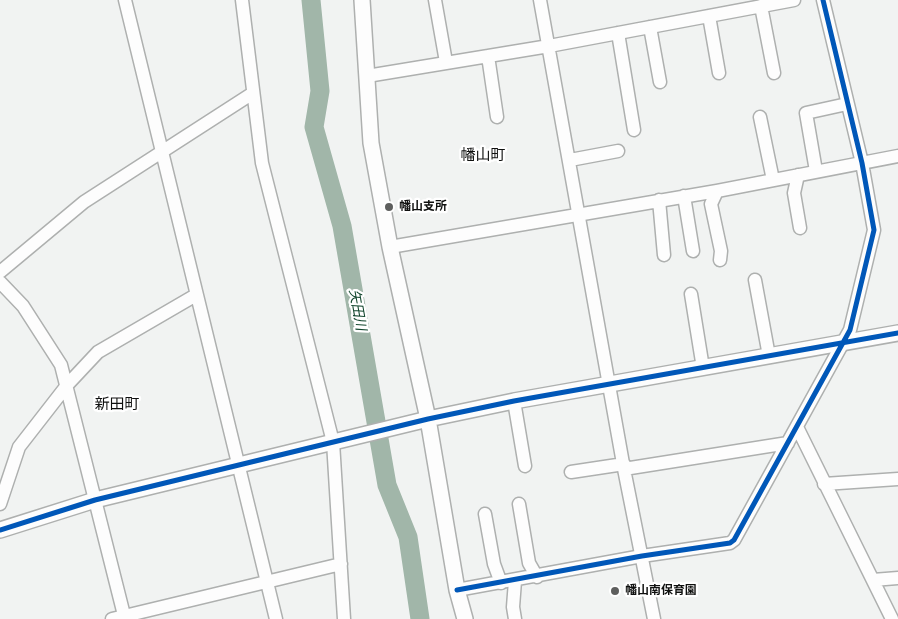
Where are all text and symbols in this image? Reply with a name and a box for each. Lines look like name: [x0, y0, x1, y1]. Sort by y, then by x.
district label: 幡山町: [461, 147, 505, 165]
place label: 幡山支所: [399, 200, 447, 214]
marker: 幡山支所: [383, 201, 395, 213]
water label: 矢田川: [345, 288, 369, 332]
district label: 新田町: [95, 396, 139, 414]
place label: 幡山南保育園: [625, 584, 697, 598]
marker: 幡山南保育園: [609, 585, 621, 597]

